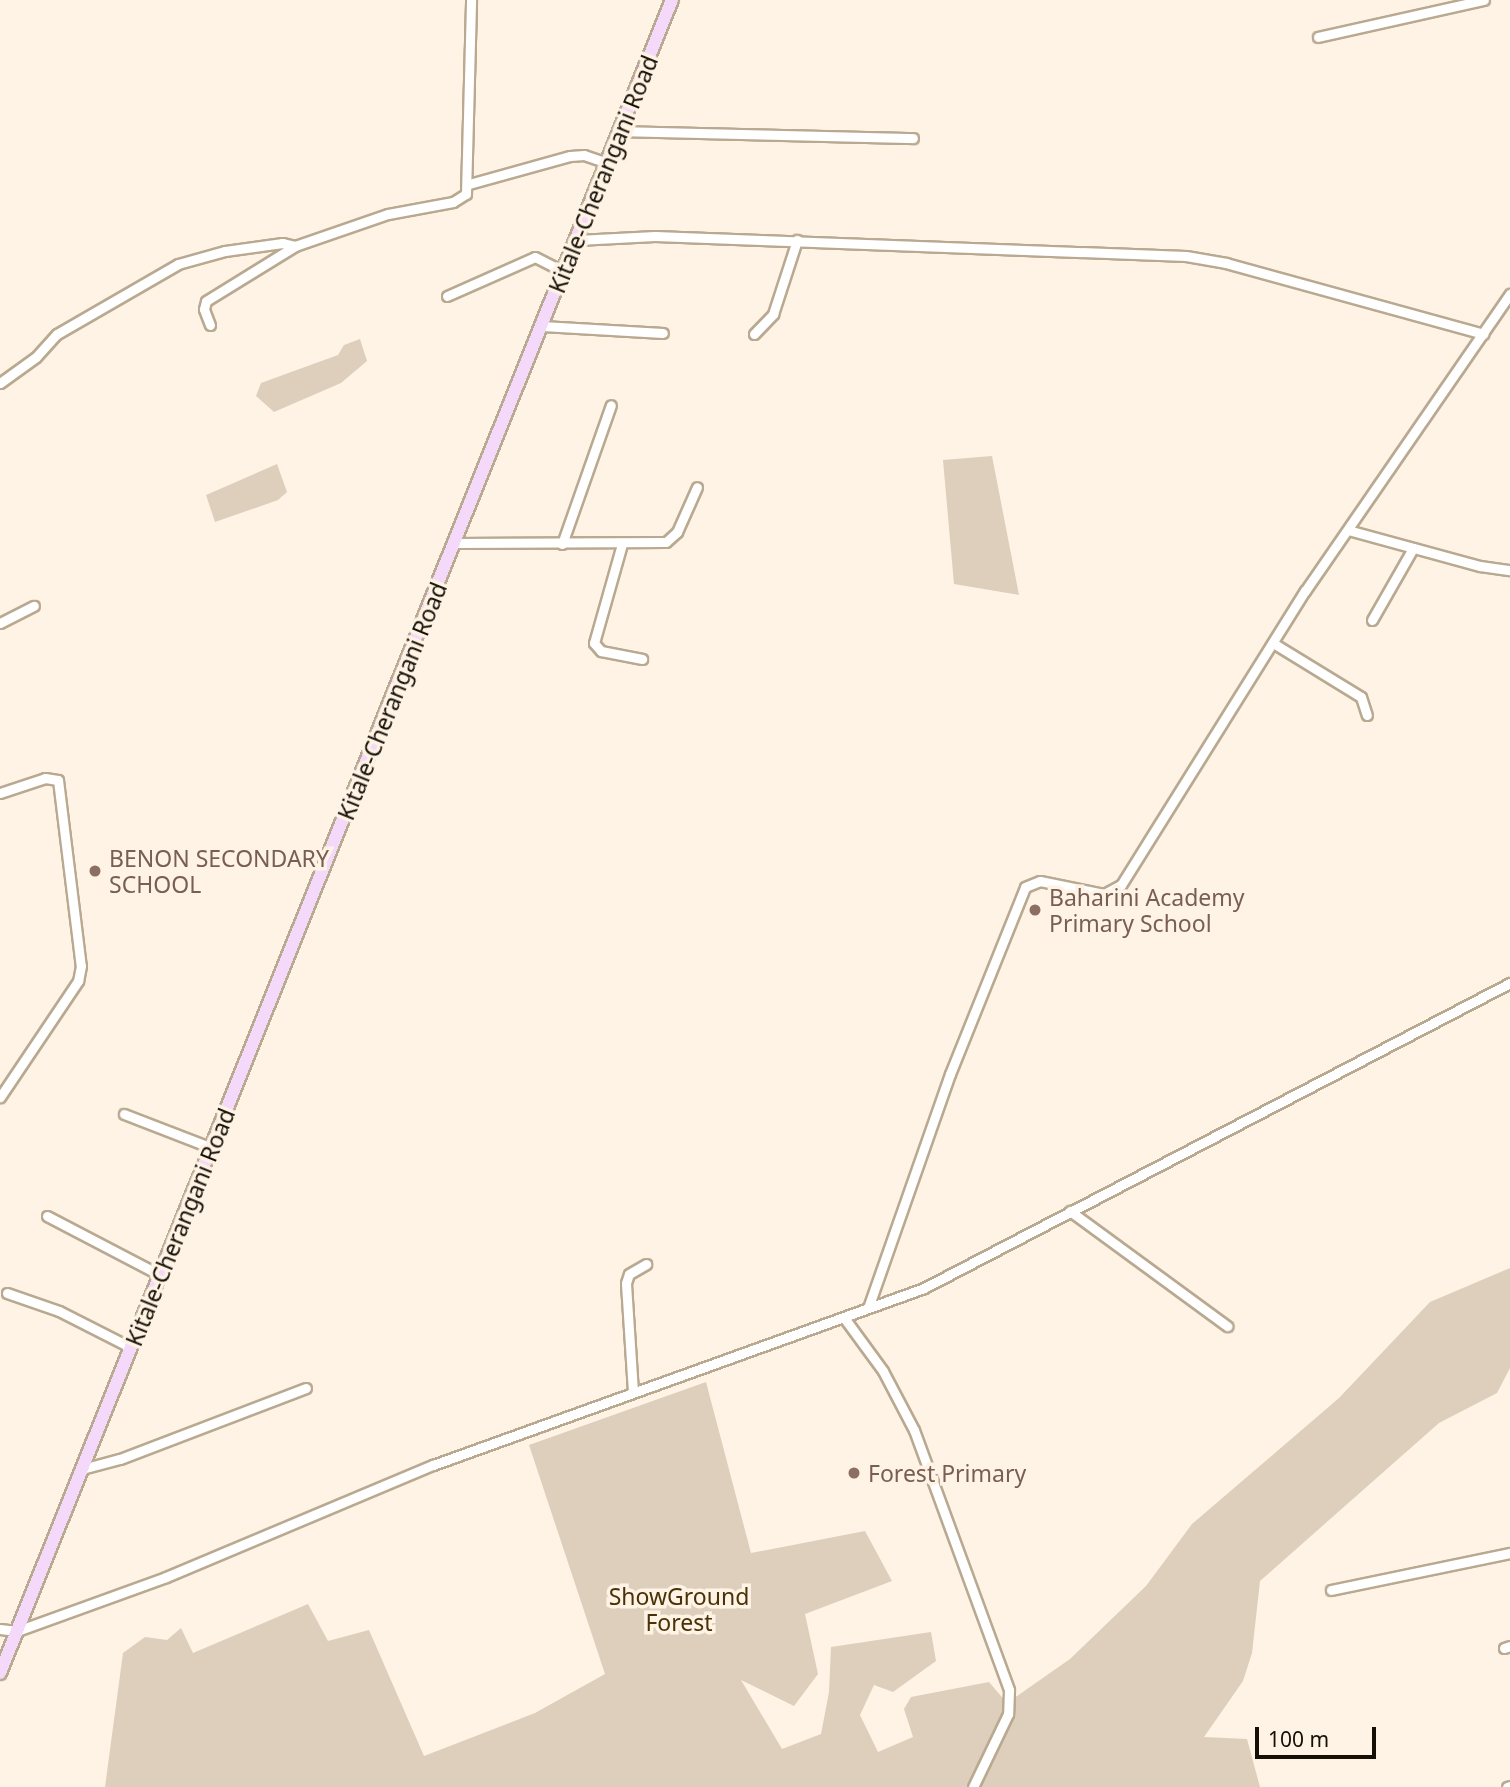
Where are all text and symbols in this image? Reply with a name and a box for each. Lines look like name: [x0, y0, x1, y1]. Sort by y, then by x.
street label: Kitale-Cherangani Road: [543, 51, 663, 297]
street label: Kitale-Cherangani Road: [332, 578, 452, 824]
place label: BENON SECONDARY SCHOOL: [109, 844, 329, 898]
marker: BENON SECONDARY SCHOOL: [87, 863, 103, 879]
place label: Baharini Academy Primary School: [1049, 883, 1245, 937]
marker: Baharini Academy Primary School: [1027, 902, 1043, 918]
street label: Kitale-Cherangani Road: [120, 1104, 240, 1350]
place label: Forest Primary: [868, 1459, 1026, 1487]
marker: Forest Primary: [846, 1465, 862, 1481]
park label: ShowGround Forest: [609, 1582, 749, 1636]
scale bar: [1258, 1714, 1379, 1758]
text: 100 m: [1268, 1725, 1329, 1753]

